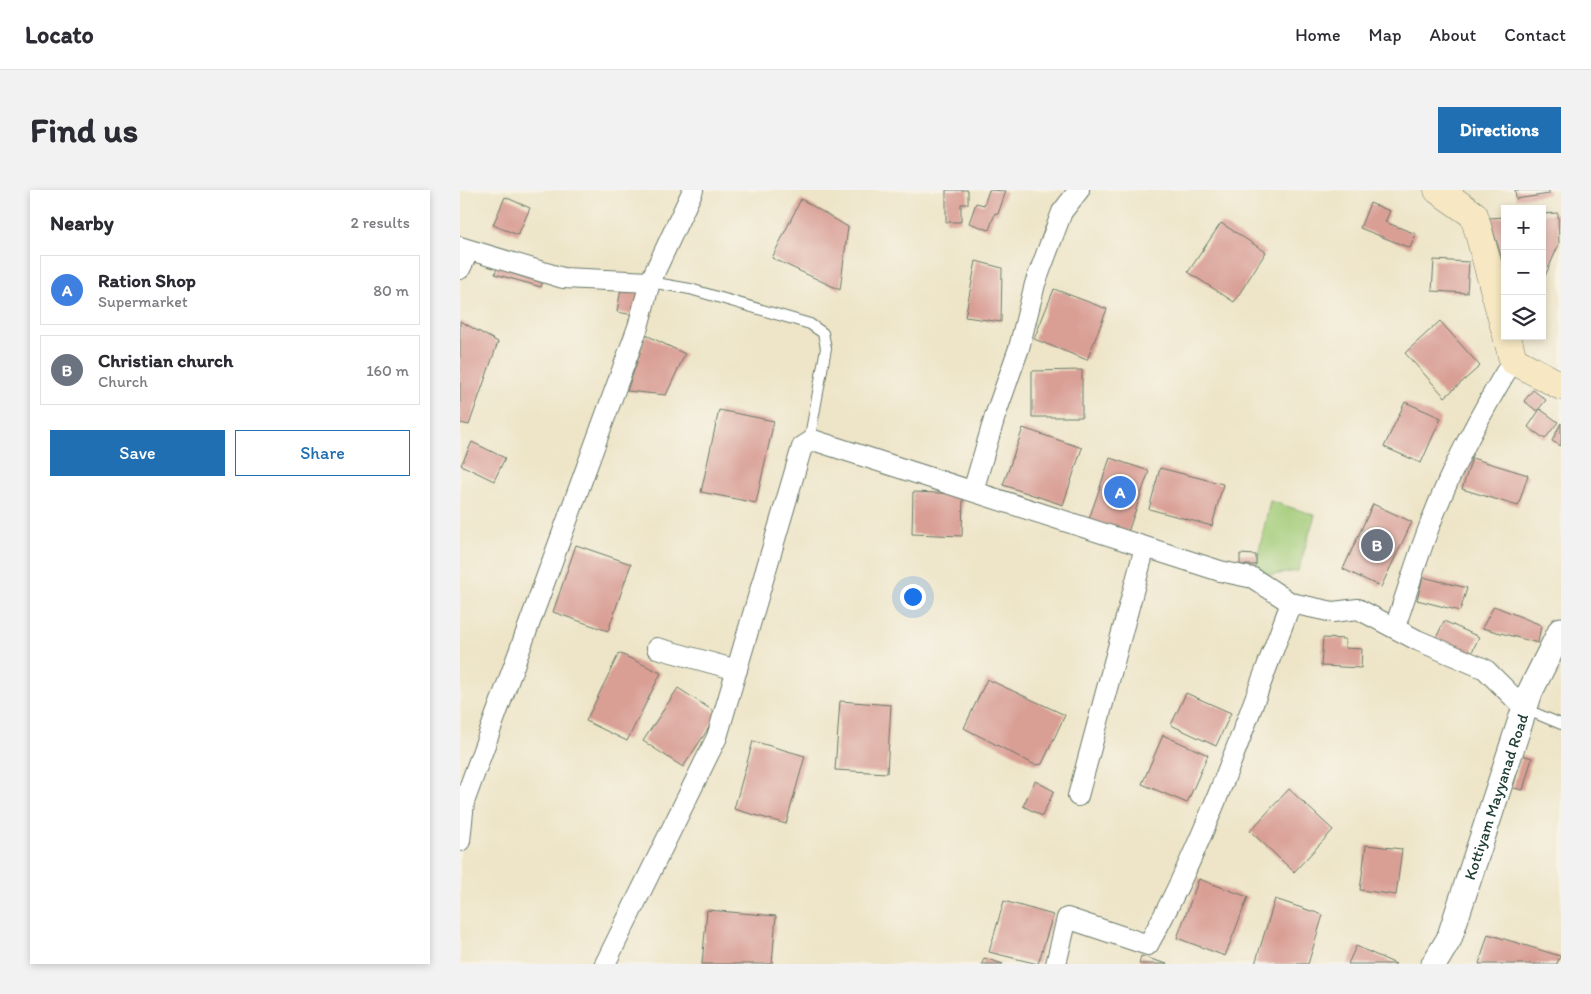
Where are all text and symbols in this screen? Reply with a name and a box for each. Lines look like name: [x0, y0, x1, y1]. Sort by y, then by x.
text: Locato: [25, 20, 94, 49]
text: Home: [1295, 24, 1341, 46]
text: Map: [1369, 24, 1402, 46]
text: About: [1430, 24, 1476, 46]
text: Contact: [1504, 24, 1566, 46]
button: Directions: [1438, 107, 1561, 153]
text: Find us: [30, 109, 138, 151]
map controls: [1501, 205, 1546, 340]
button: +: [1501, 205, 1546, 250]
text: Nearby: [50, 210, 114, 235]
text: 2 results: [350, 213, 410, 232]
button: −: [1501, 250, 1546, 295]
text: Ration Shop: [98, 269, 196, 292]
text: A: [62, 281, 72, 300]
text: 80 m: [373, 281, 409, 300]
text: Supermarket: [98, 292, 188, 311]
button: layers: [1501, 295, 1546, 340]
text: Christian church: [98, 349, 233, 372]
text: B: [62, 361, 72, 380]
text: 160 m: [366, 361, 409, 380]
text: Church: [98, 372, 148, 391]
button: Save: [50, 430, 225, 476]
button: Share: [235, 430, 410, 476]
pin: A: [1104, 473, 1136, 511]
pin: B: [1361, 526, 1393, 564]
your location: [900, 584, 926, 610]
street label: Kottiyam Mayyanad Road: [1460, 711, 1532, 882]

